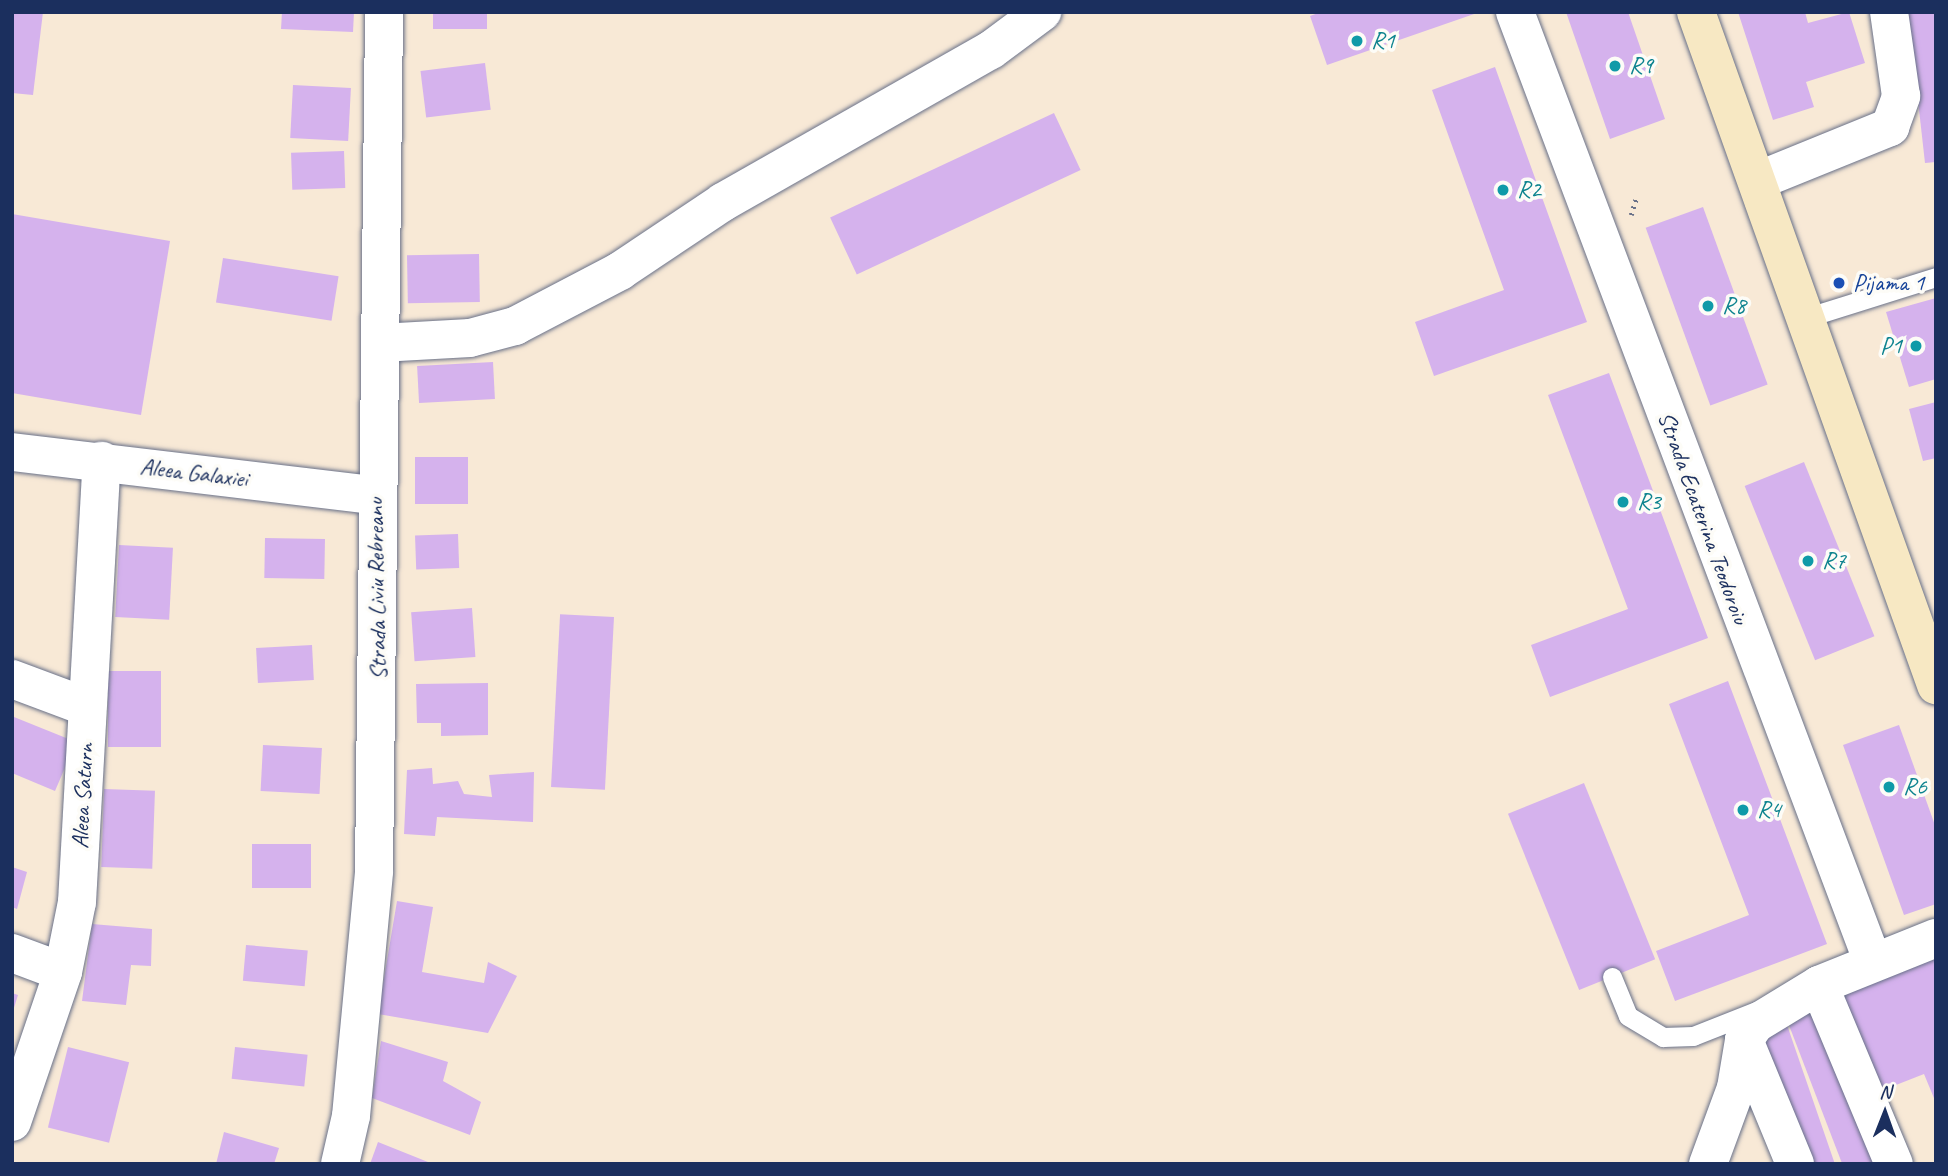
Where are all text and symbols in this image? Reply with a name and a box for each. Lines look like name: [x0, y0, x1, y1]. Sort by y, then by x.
place label: R1: [1371, 27, 1395, 55]
marker: R1: [1349, 33, 1365, 49]
place label: R9: [1629, 52, 1653, 80]
marker: R9: [1607, 58, 1623, 74]
place label: R2: [1517, 176, 1541, 204]
marker: R2: [1495, 182, 1511, 198]
place label: Pijama 1: [1853, 269, 1925, 297]
marker: Pijama 1: [1831, 275, 1847, 291]
place label: R8: [1722, 292, 1746, 320]
marker: R8: [1700, 298, 1716, 314]
place label: P1: [1880, 332, 1902, 360]
marker: P1: [1908, 338, 1924, 354]
street label: Strada Ecaterina Teodoroiu: [1651, 407, 1755, 629]
street label: Aleea Galaxiei: [139, 452, 249, 494]
place label: R3: [1637, 488, 1661, 516]
marker: R3: [1615, 494, 1631, 510]
street label: Strada Liviu Rebreanu: [361, 497, 393, 681]
place label: R7: [1822, 547, 1846, 575]
marker: R7: [1800, 553, 1816, 569]
street label: Aleea Saturn: [66, 743, 100, 849]
place label: R6: [1903, 773, 1927, 801]
marker: R6: [1881, 779, 1897, 795]
place label: R4: [1757, 796, 1781, 824]
marker: R4: [1735, 802, 1751, 818]
north arrow: [1850, 1078, 1920, 1148]
text: N: [1879, 1080, 1891, 1104]

